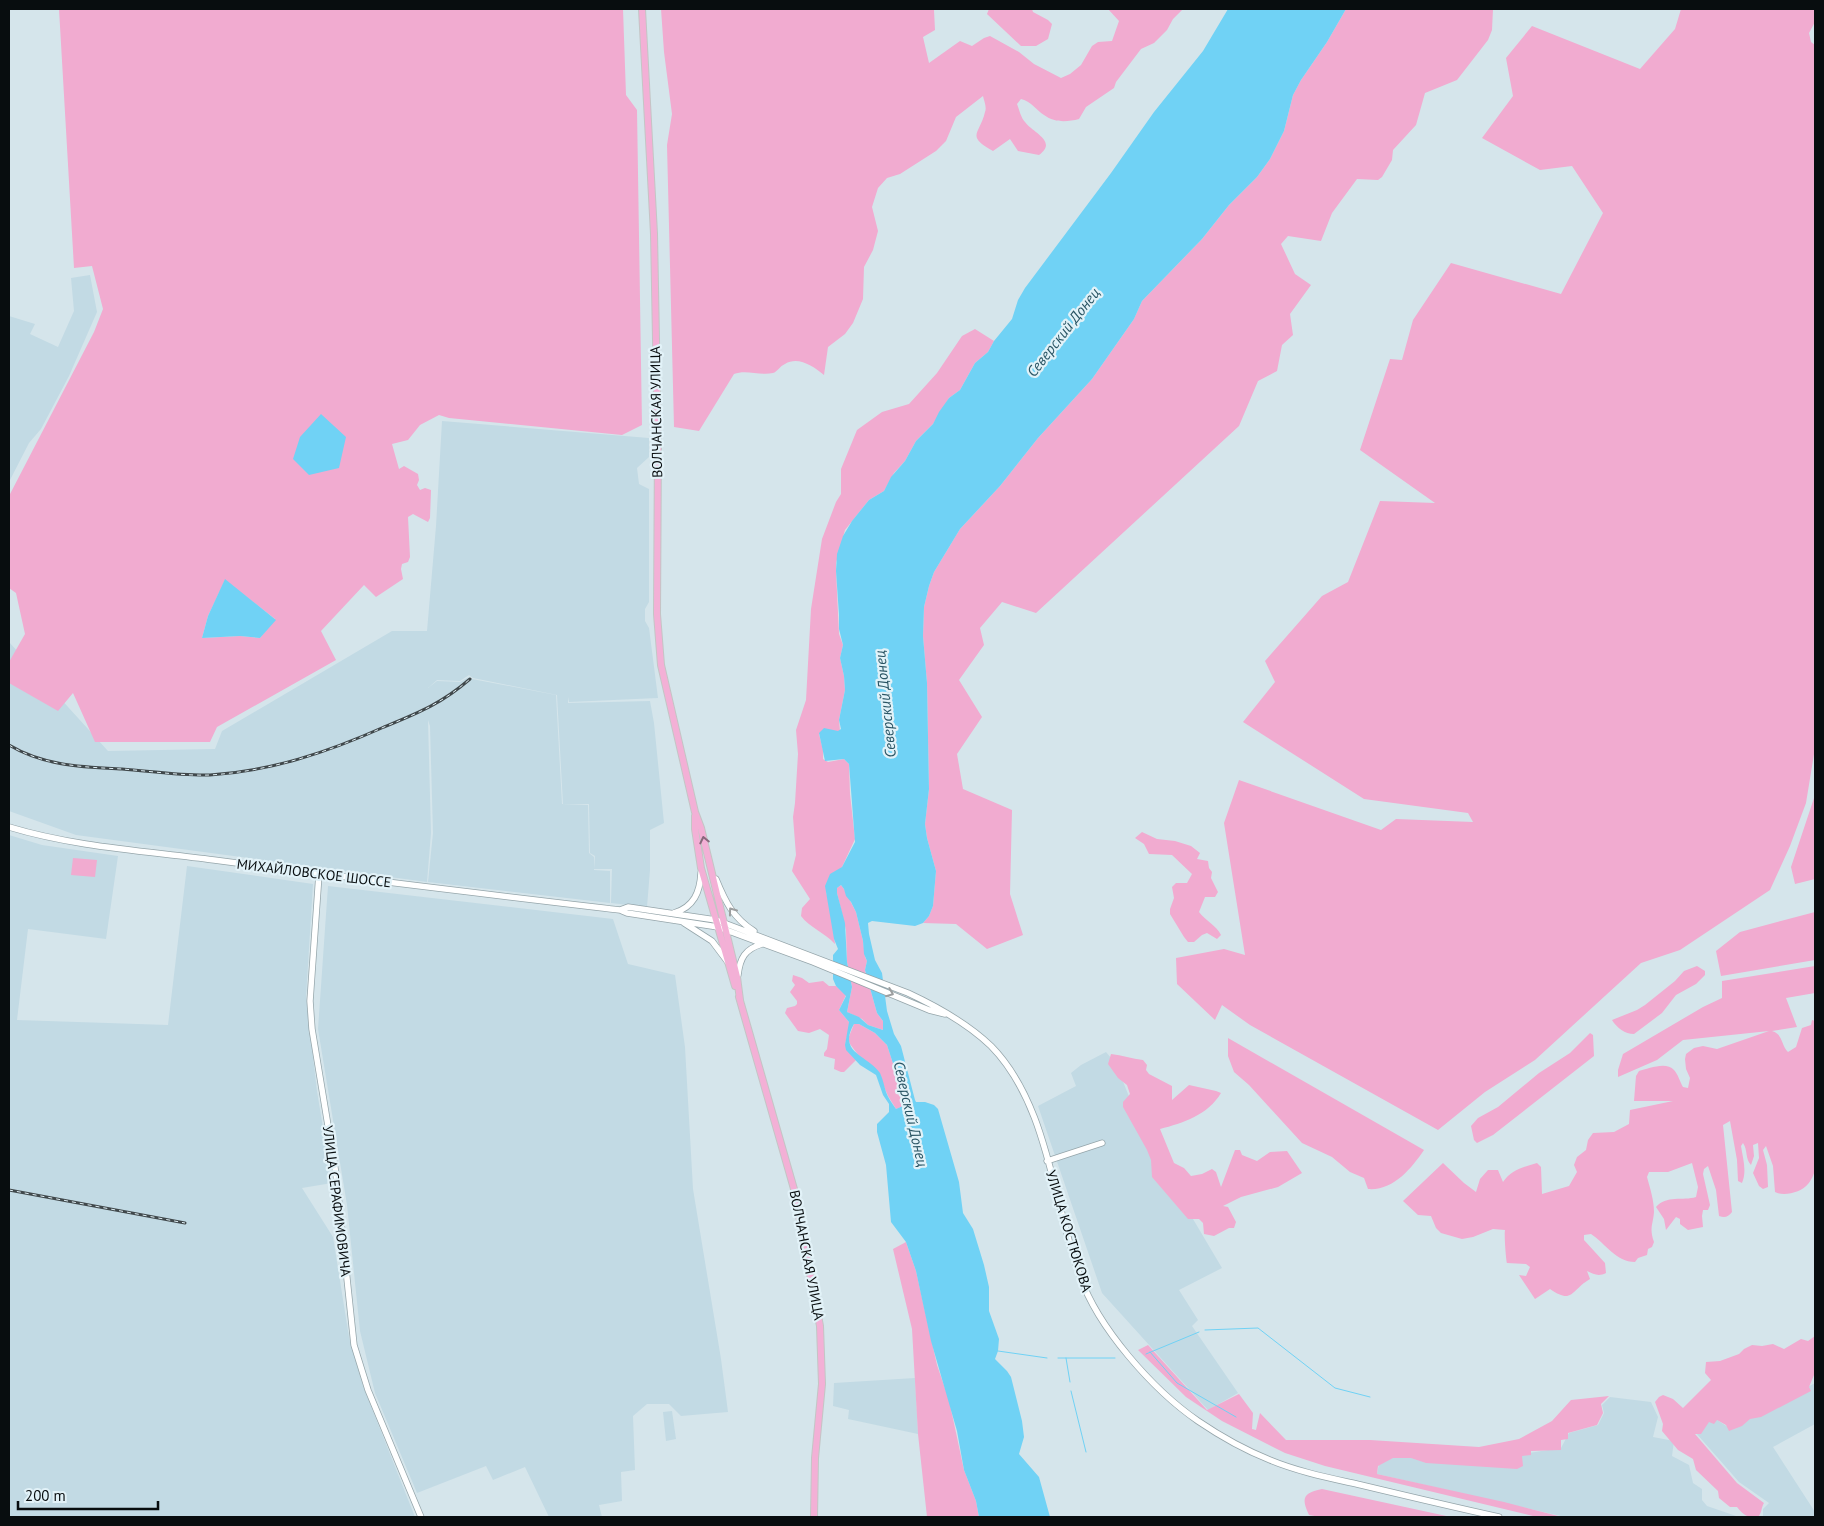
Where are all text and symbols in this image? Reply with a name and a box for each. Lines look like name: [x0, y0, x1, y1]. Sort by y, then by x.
water label: Северский Донец: [1022, 284, 1104, 380]
street label: ВОЛЧАНСКАЯ УЛИЦА: [646, 345, 666, 478]
water label: Северский Донец: [870, 649, 900, 759]
one-way arrow: [699, 836, 710, 845]
street label: МИХАЙЛОВСКОЕ ШОССЕ: [236, 855, 392, 891]
one-way arrow: [729, 907, 738, 917]
one-way arrow: [886, 987, 894, 997]
water label: Северский Донец: [890, 1059, 932, 1169]
street label: УЛИЦА СЕРАФИМОВИЧА: [319, 1124, 355, 1278]
street label: УЛИЦА КОСТЮКОВА: [1042, 1168, 1096, 1295]
street label: ВОЛЧАНСКАЯ УЛИЦА: [786, 1189, 829, 1322]
scale bar: [18, 1478, 158, 1510]
text: 200 m: [25, 1486, 66, 1505]

